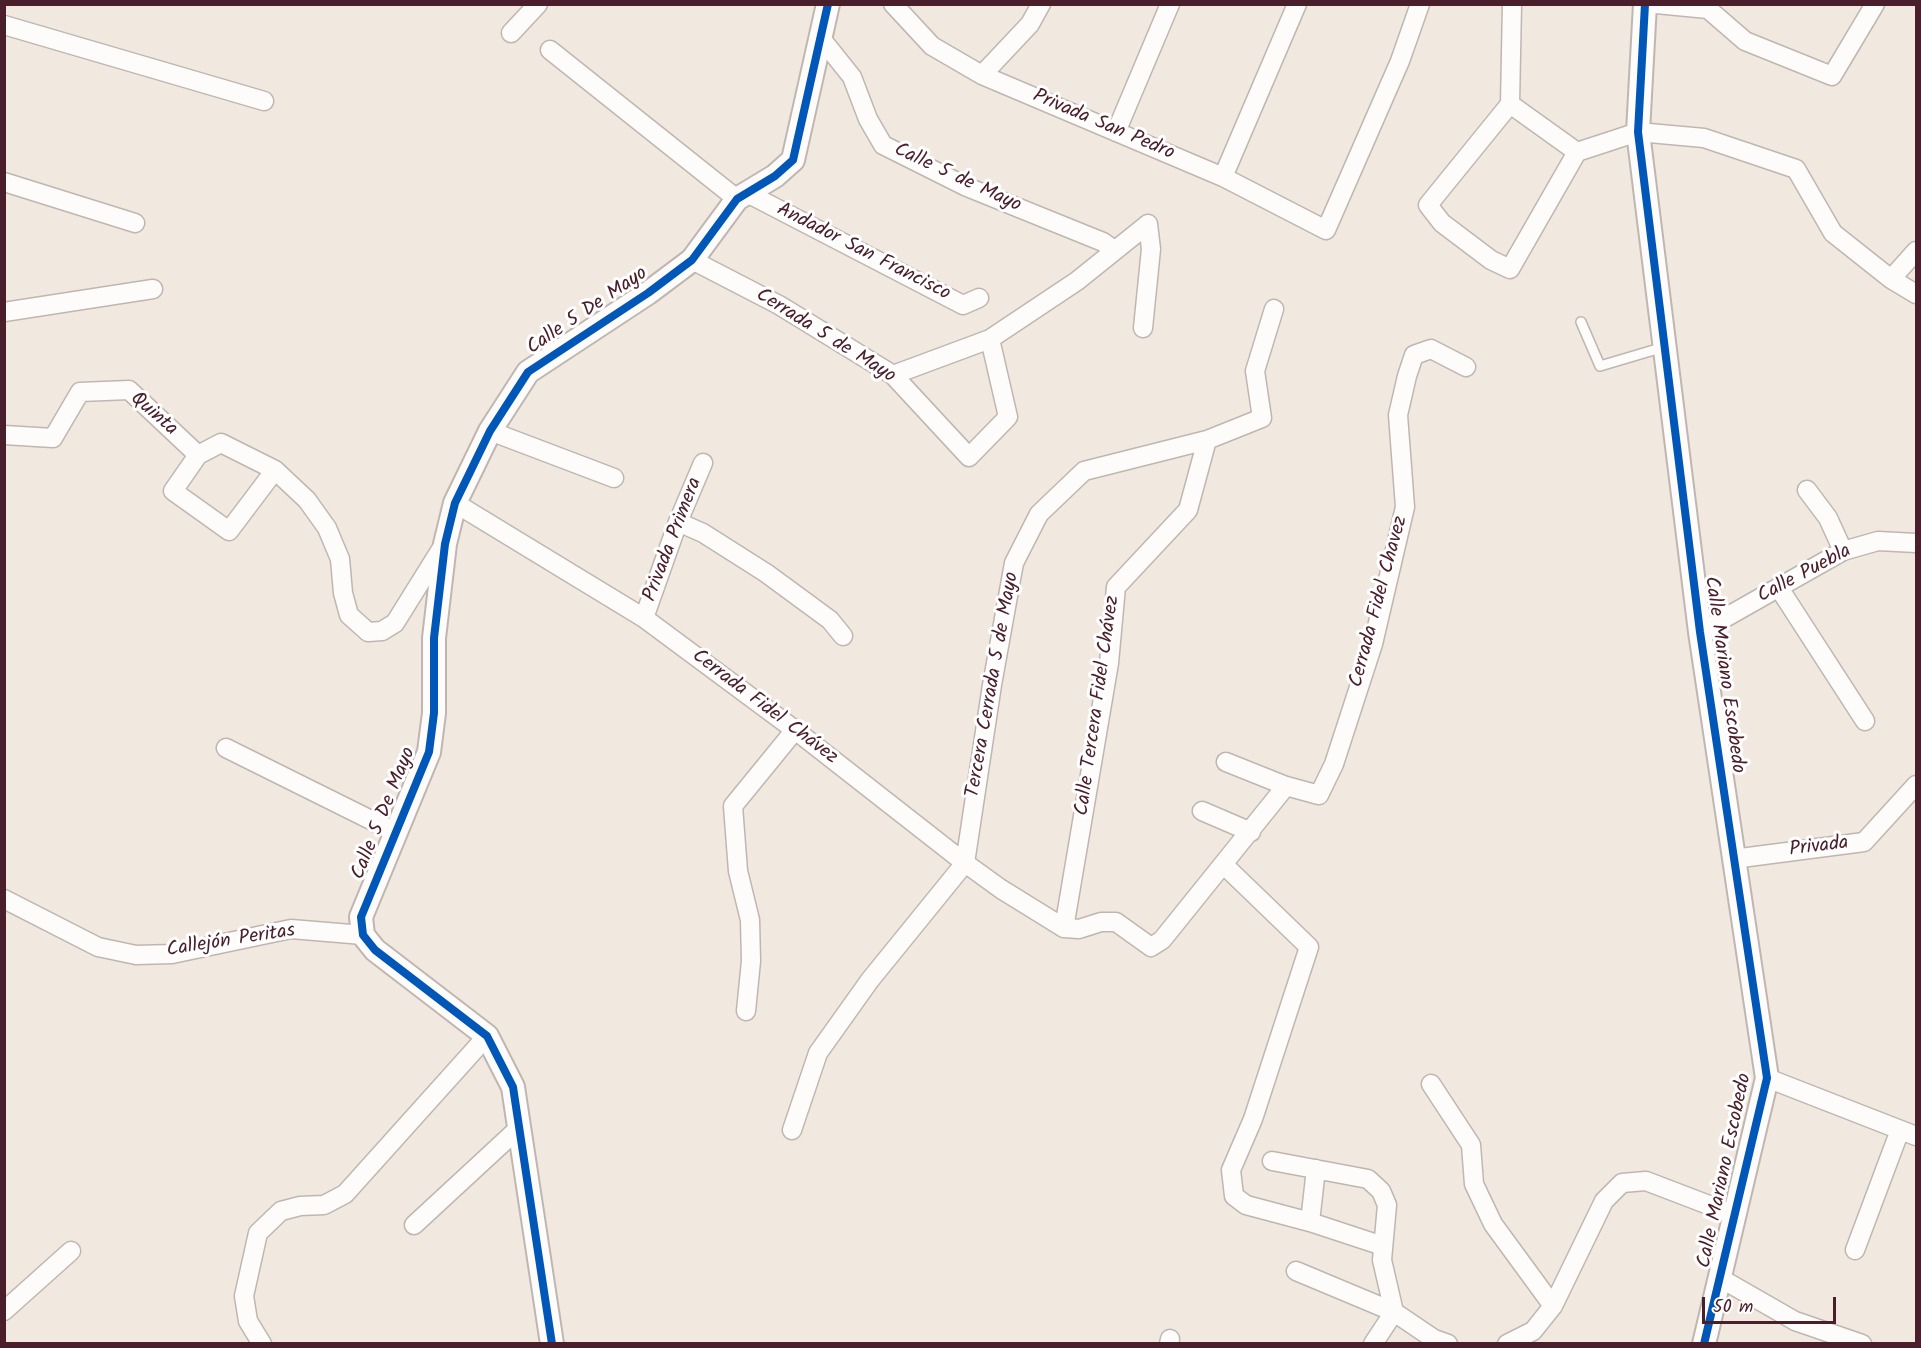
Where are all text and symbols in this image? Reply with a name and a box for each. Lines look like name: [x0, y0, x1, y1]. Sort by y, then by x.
street label: Privada San Pedro: [1029, 85, 1177, 167]
street label: Calle 5 de Mayo: [890, 139, 1024, 219]
street label: Andador San Francisco: [772, 199, 954, 307]
street label: Calle 5 De Mayo: [523, 263, 653, 361]
street label: Cerrada 5 de Mayo: [751, 284, 899, 390]
street label: Quinta: [124, 388, 182, 442]
street label: Privada Primera: [639, 475, 709, 605]
street label: Cerrada Fidel Chavez: [1346, 514, 1414, 690]
street label: Calle Puebla: [1754, 540, 1856, 610]
street label: Tercera Cerrada 5 de Mayo: [962, 570, 1026, 800]
street label: Calle Mariano Escobedo: [1697, 575, 1749, 775]
street label: Calle Tercera Fidel Chávez: [1072, 594, 1126, 818]
street label: Cerrada Fidel Chávez: [686, 645, 842, 771]
street label: Calle 5 De Mayo: [348, 744, 422, 884]
street label: Privada: [1788, 832, 1850, 864]
street label: Callejón Peritas: [165, 920, 297, 964]
street label: Calle Mariano Escobedo: [1694, 1071, 1758, 1271]
scale bar: [1705, 1285, 1838, 1323]
text: 50 m: [1713, 1293, 1753, 1322]

